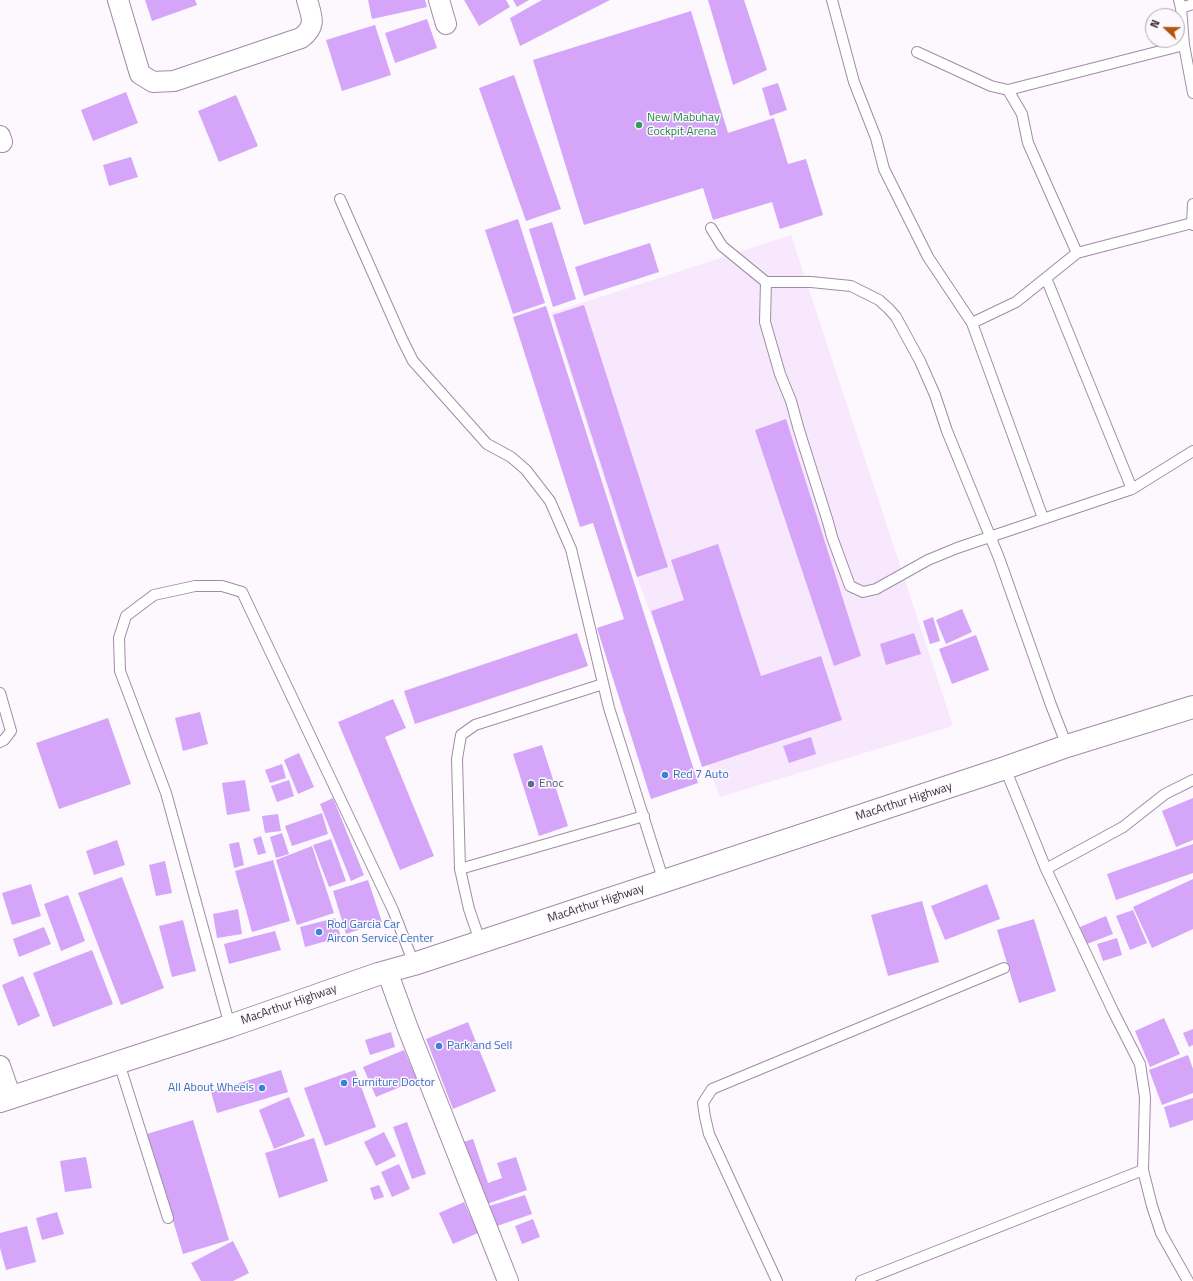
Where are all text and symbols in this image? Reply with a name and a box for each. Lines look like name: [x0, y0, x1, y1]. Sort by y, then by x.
north arrow: [1145, 8, 1185, 48]
text: N: [1146, 17, 1164, 30]
place label: New Mabuhay Cockpit Arena: [647, 111, 720, 139]
marker: New Mabuhay Cockpit Arena: [634, 120, 644, 130]
place label: Red 7 Auto: [673, 768, 729, 782]
marker: Red 7 Auto: [660, 770, 670, 780]
place label: Enoc: [539, 777, 564, 791]
marker: Enoc: [526, 779, 536, 789]
street label: MacArthur Highway: [854, 780, 954, 824]
street label: MacArthur Highway: [546, 882, 646, 926]
place label: Rod Garcia Car Aircon Service Center: [327, 918, 434, 946]
marker: Rod Garcia Car Aircon Service Center: [314, 927, 324, 937]
street label: MacArthur Highway: [239, 982, 339, 1028]
place label: Park and Sell: [447, 1039, 512, 1053]
marker: Park and Sell: [434, 1041, 444, 1051]
place label: Furniture Doctor: [352, 1076, 435, 1090]
marker: Furniture Doctor: [339, 1078, 349, 1088]
place label: All About Wheels: [168, 1081, 254, 1095]
marker: All About Wheels: [257, 1083, 267, 1093]

